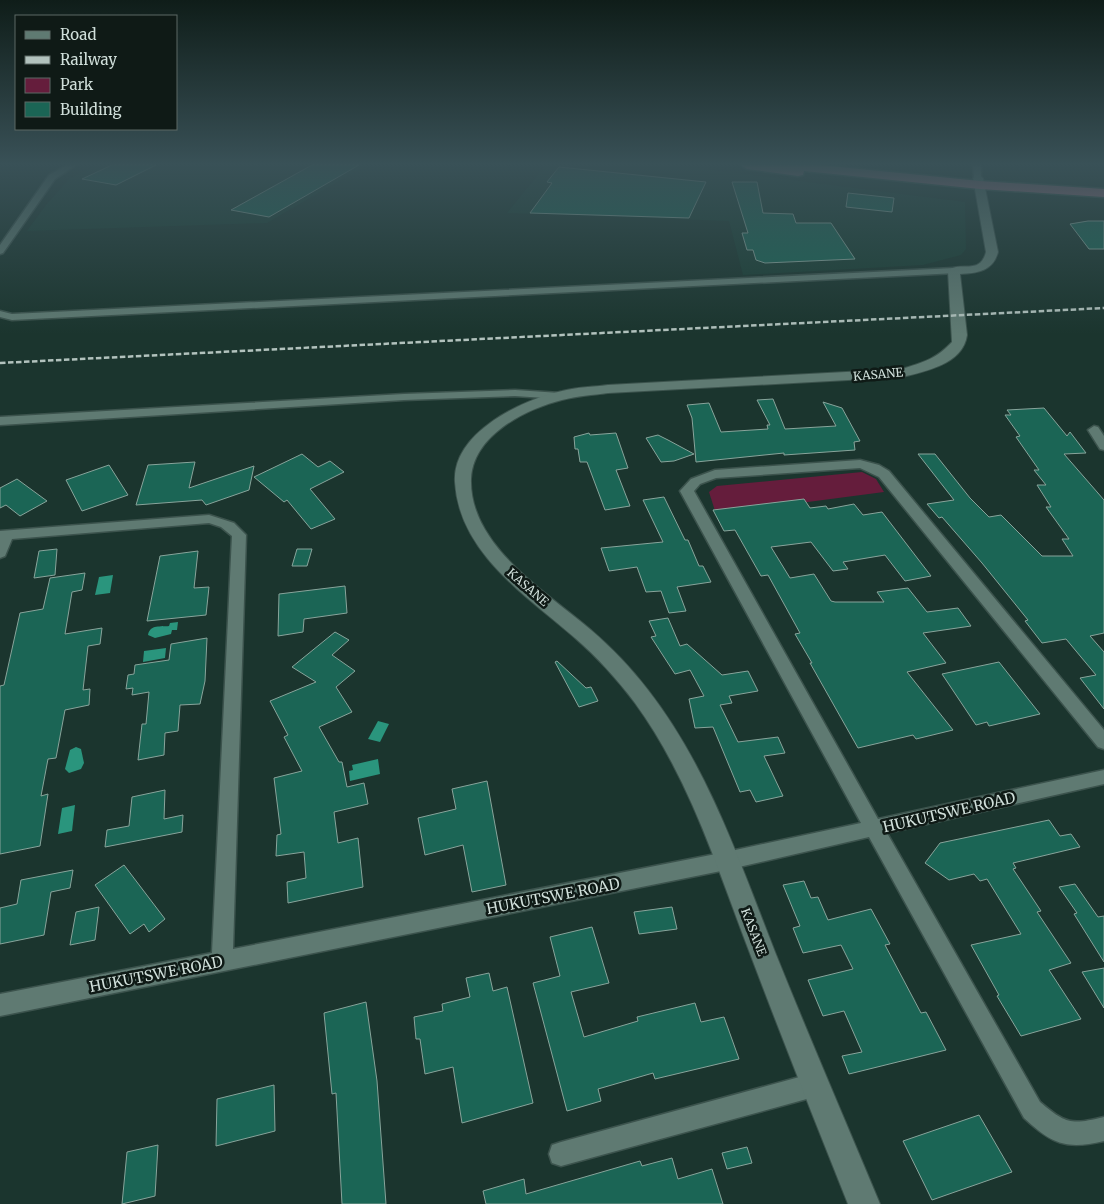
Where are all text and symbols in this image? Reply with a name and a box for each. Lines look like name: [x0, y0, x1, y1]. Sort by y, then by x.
legend: [15, 15, 178, 130]
text: Road: [60, 25, 96, 44]
text: Railway: [60, 50, 117, 69]
text: Park: [60, 75, 94, 94]
text: Building: [60, 100, 122, 119]
street label: KASANE: [852, 364, 904, 384]
street label: KASANE: [504, 565, 552, 609]
street label: HUKUTSWE ROAD: [881, 788, 1017, 836]
street label: HUKUTSWE ROAD: [485, 874, 621, 918]
street label: KASANE: [738, 906, 770, 958]
street label: HUKUTSWE ROAD: [88, 952, 224, 996]

